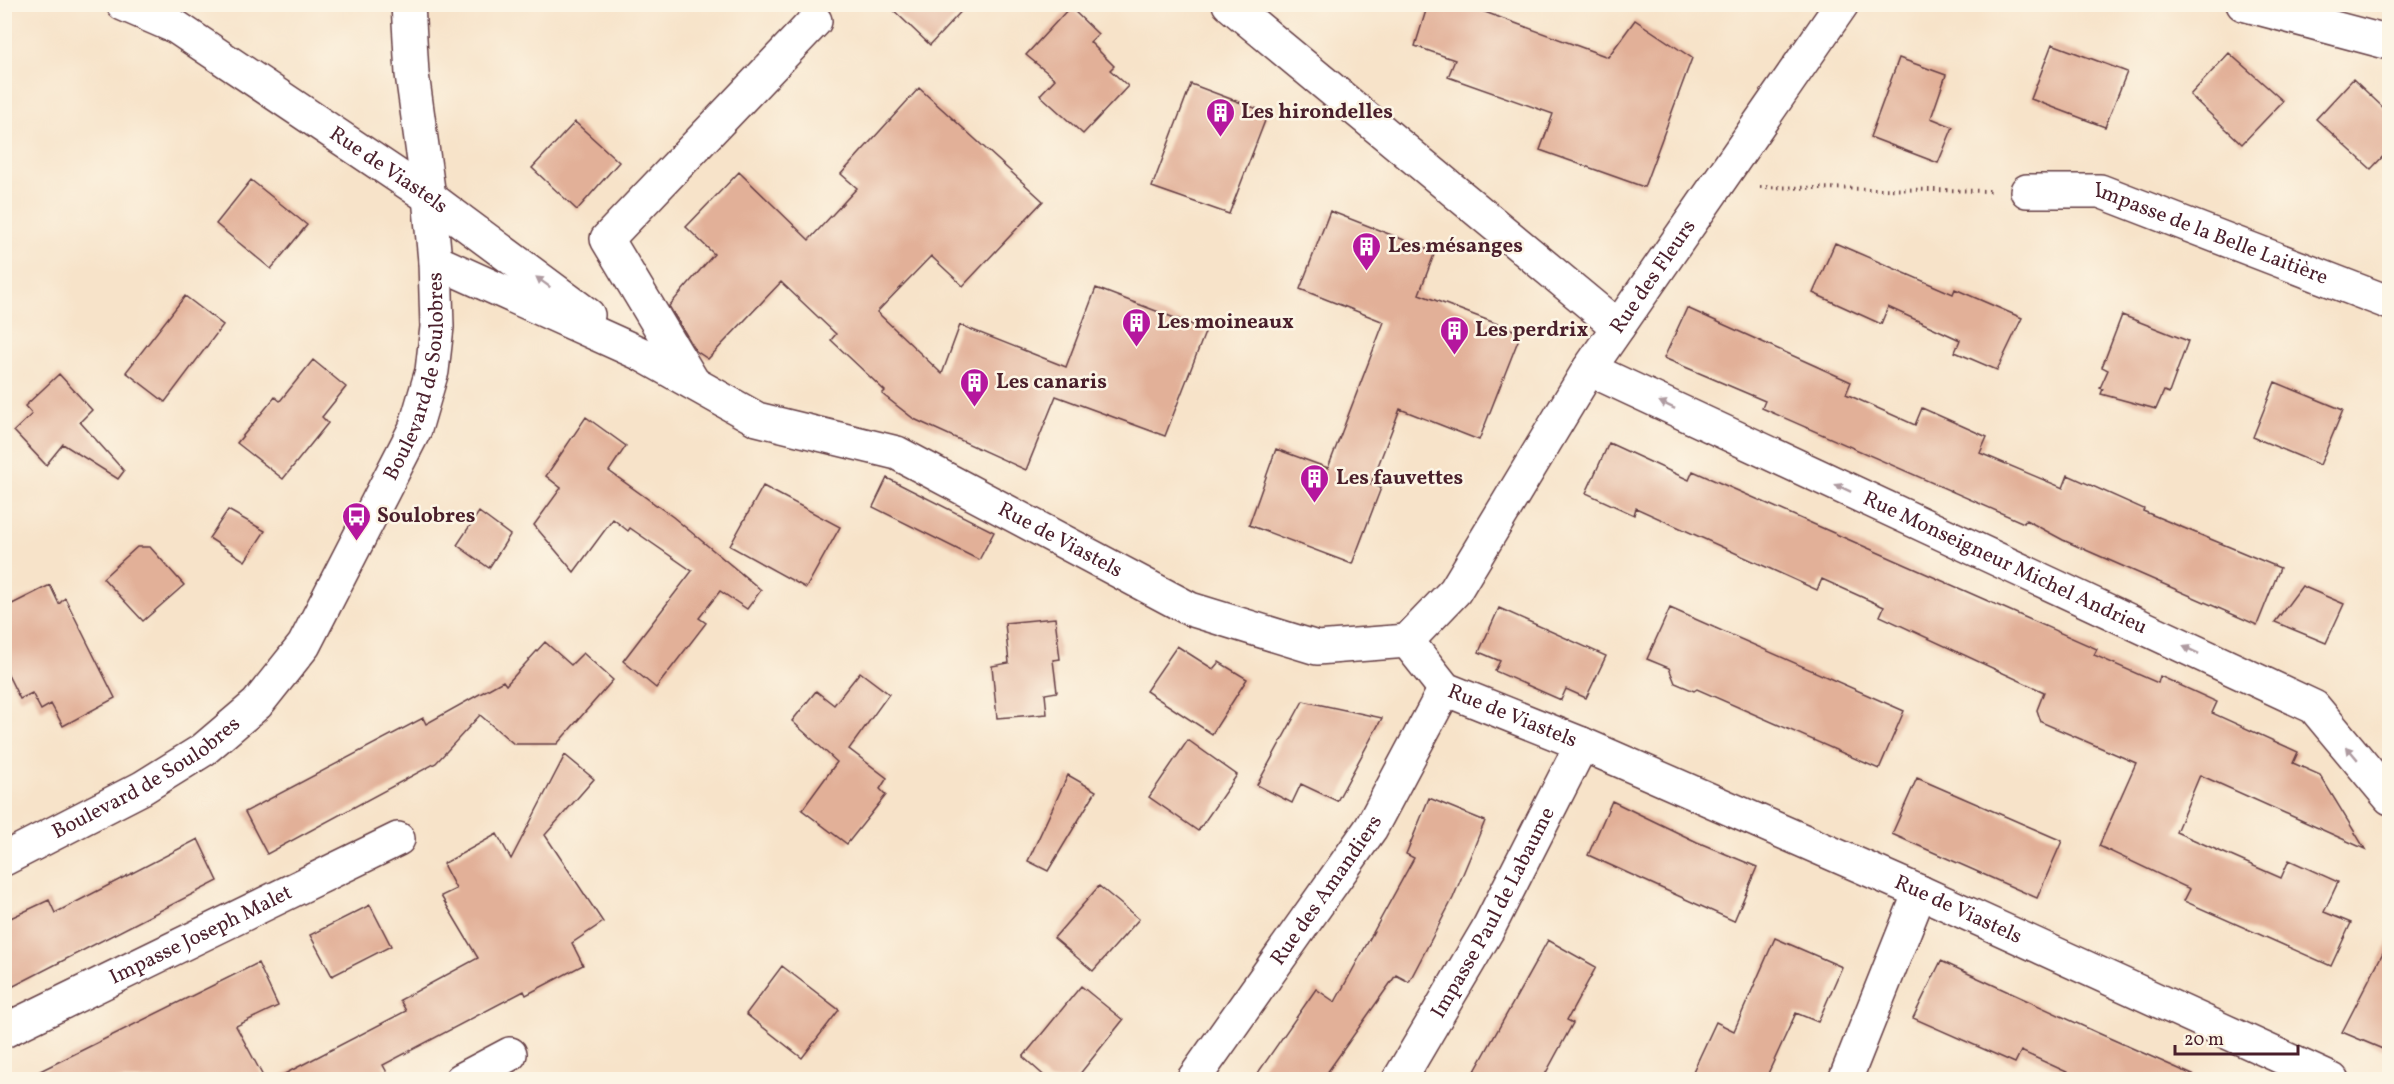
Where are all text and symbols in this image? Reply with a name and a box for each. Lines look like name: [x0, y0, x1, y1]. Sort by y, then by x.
building icon: Les hirondelles: [1204, 96, 1236, 138]
place label: Les hirondelles: [1241, 98, 1393, 127]
street label: Rue de Viastels: [324, 120, 454, 221]
street label: Impasse de la Belle Laitière: [2095, 177, 2332, 292]
street label: Rue des Fleurs: [1603, 214, 1703, 340]
building icon: Les mésanges: [1351, 230, 1383, 272]
place label: Les mésanges: [1388, 232, 1523, 261]
street label: Boulevard de Soulobres: [376, 272, 452, 486]
one-way arrow: [535, 276, 550, 288]
building icon: Les moineaux: [1120, 306, 1152, 348]
place label: Les moineaux: [1157, 308, 1294, 337]
building icon: Les perdrix: [1438, 314, 1470, 356]
place label: Les perdrix: [1475, 316, 1588, 345]
building icon: Les canaris: [959, 366, 991, 408]
place label: Les canaris: [996, 368, 1107, 397]
one-way arrow: [1658, 401, 1675, 410]
building icon: Les fauvettes: [1299, 462, 1331, 504]
place label: Les fauvettes: [1336, 464, 1463, 493]
one-way arrow: [1835, 483, 1852, 492]
street label: Rue Monseigneur Michel Andrieu: [1858, 484, 2152, 642]
street label: Rue de Viastels: [993, 495, 1128, 585]
bus stop icon: Soulobres: [340, 500, 372, 542]
place label: Soulobres: [377, 502, 476, 531]
one-way arrow: [2183, 645, 2200, 654]
street label: Rue de Viastels: [1443, 677, 1582, 755]
street label: Boulevard de Soulobres: [47, 710, 247, 846]
one-way arrow: [2346, 745, 2359, 761]
street label: Impasse Paul de Labaume: [1424, 802, 1562, 1024]
street label: Rue des Amandiers: [1264, 810, 1390, 971]
street label: Rue de Viastels: [1890, 868, 2027, 951]
street label: Impasse Joseph Malet: [105, 878, 297, 992]
scale bar: [2175, 1018, 2298, 1056]
text: 20 m: [2184, 1028, 2224, 1053]

